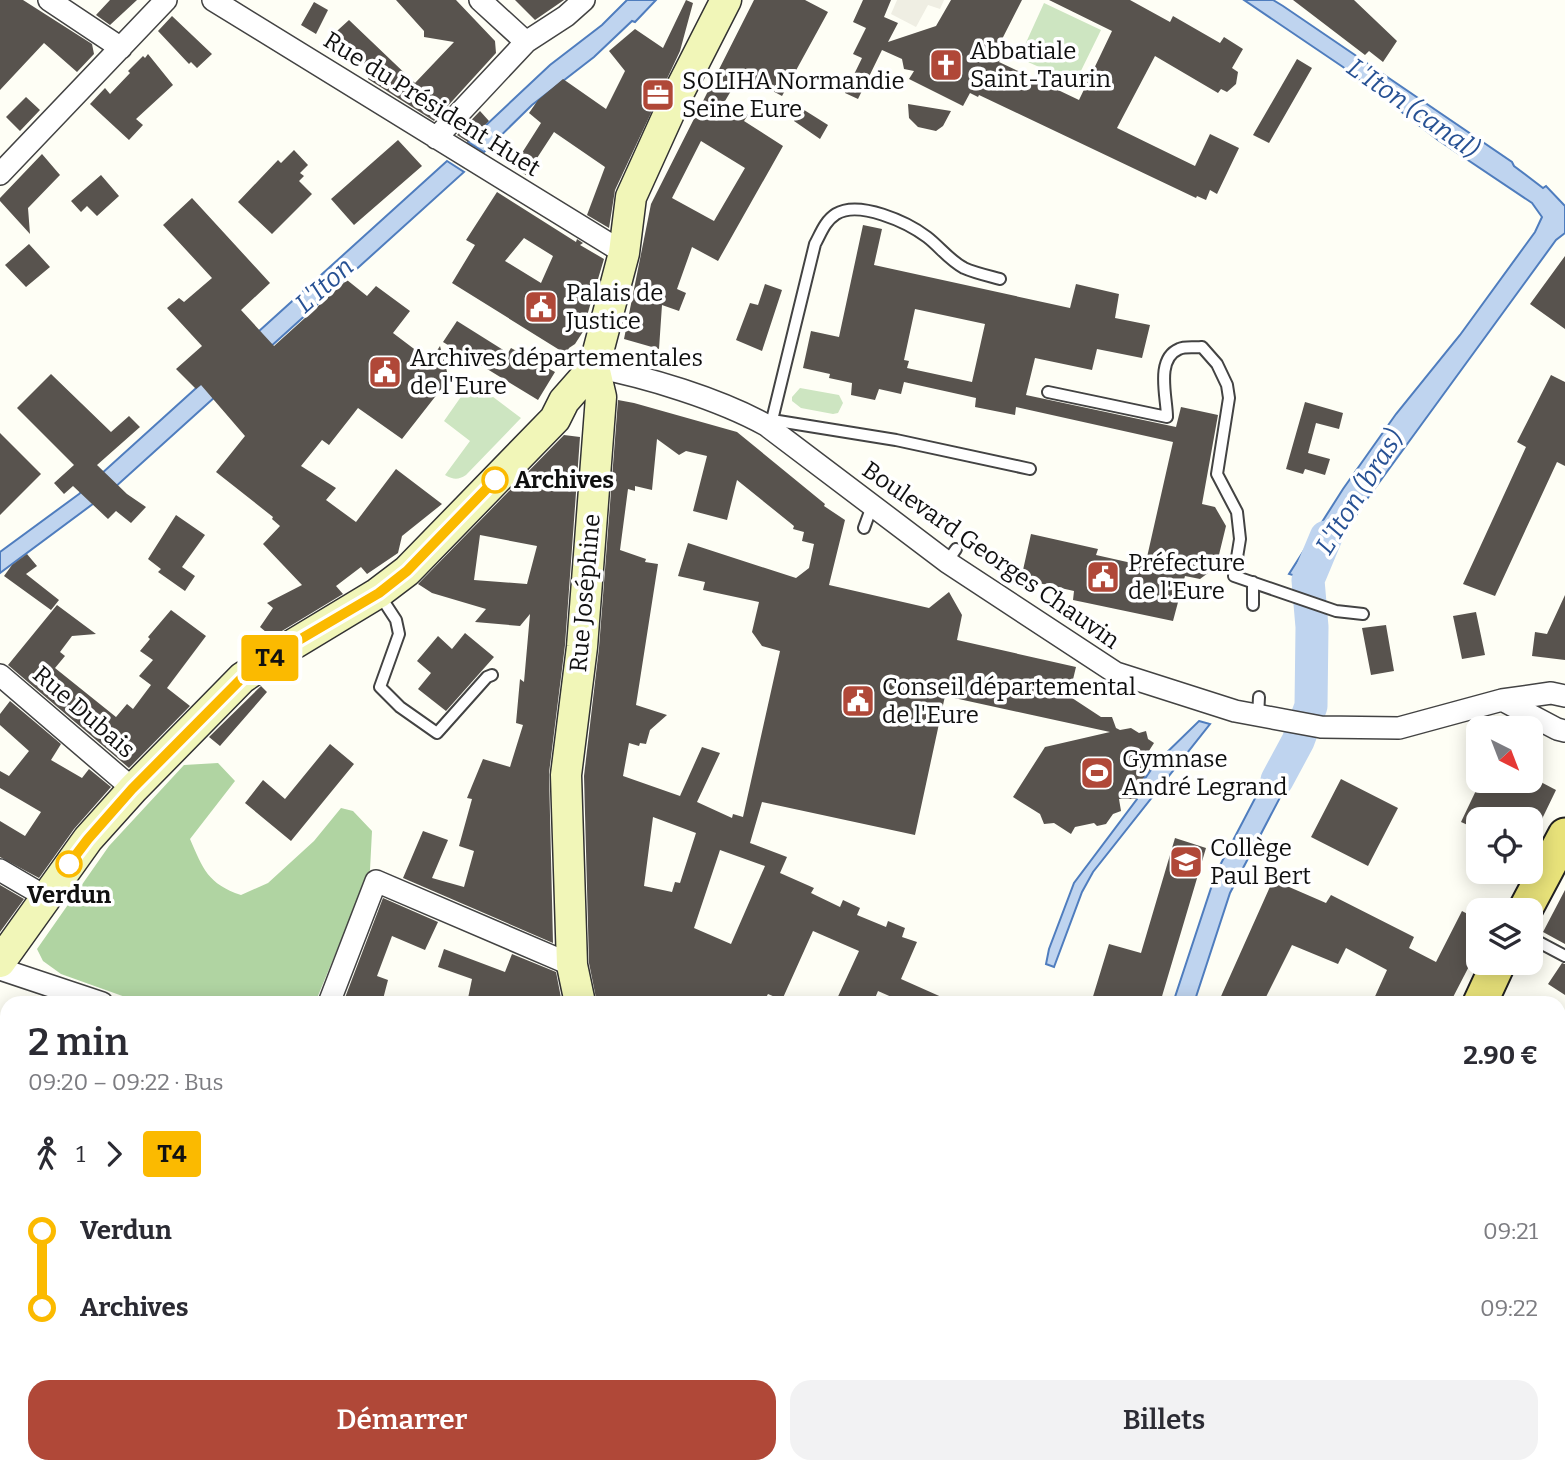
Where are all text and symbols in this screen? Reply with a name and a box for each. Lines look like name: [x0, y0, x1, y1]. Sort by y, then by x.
street label: Rue du Président Huet: [319, 26, 546, 182]
place label: Abbatiale Saint-Taurin: [970, 37, 1111, 93]
church icon: Abbatiale Saint-Taurin: [927, 46, 965, 84]
water label: L'Iton (canal): [1341, 52, 1485, 165]
place label: SOLIHA Normandie Seine Eure: [682, 67, 905, 123]
office icon: SOLIHA Normandie Seine Eure: [639, 76, 677, 114]
water label: L'Iton: [289, 251, 360, 320]
place label: Palais de Justice: [565, 279, 663, 335]
public building icon: Palais de Justice: [522, 288, 560, 326]
place label: Archives départementales de l'Eure: [410, 344, 703, 400]
public building icon: Archives départementales de l'Eure: [366, 353, 404, 391]
water label: L'Iton (bras): [1309, 424, 1410, 560]
street label: Boulevard Georges Chauvin: [857, 455, 1125, 655]
place label: Archives: [514, 466, 614, 494]
marker: Archives: [482, 467, 508, 493]
street label: Rue Joséphine: [564, 513, 606, 673]
place label: Préfecture de l'Eure: [1128, 549, 1245, 605]
public building icon: Préfecture de l'Eure: [1084, 558, 1122, 596]
line badge: T4: [238, 635, 302, 681]
text: T4: [255, 644, 285, 672]
street label: Rue Dubais: [27, 660, 141, 764]
place label: Conseil départemental de l'Eure: [882, 673, 1136, 729]
public building icon: Conseil départemental de l'Eure: [839, 682, 877, 720]
north arrow: [1466, 716, 1544, 793]
map controls: [1466, 716, 1543, 975]
place label: Gymnase André Legrand: [1122, 745, 1288, 801]
sports icon: Gymnase André Legrand: [1078, 754, 1116, 792]
button: locate: [1466, 807, 1543, 884]
place label: Collège Paul Bert: [1210, 834, 1311, 890]
school or university icon: Collège Paul Bert: [1167, 843, 1205, 881]
marker: Verdun: [56, 851, 82, 877]
place label: Verdun: [27, 881, 112, 909]
button: layers: [1466, 898, 1543, 975]
text: 2 min: [28, 1019, 129, 1065]
text: 2.90 €: [1463, 1040, 1538, 1071]
text: 09:20 – 09:22 · Bus: [28, 1068, 224, 1096]
icon: walk: [28, 1135, 66, 1173]
icon: forward: [95, 1135, 133, 1173]
text: 1: [76, 1140, 85, 1168]
text: T4: [157, 1140, 187, 1168]
text: Verdun: [80, 1215, 172, 1246]
text: 09:21: [1483, 1217, 1538, 1245]
text: Archives: [80, 1292, 189, 1323]
text: 09:22: [1480, 1294, 1538, 1322]
button: Démarrer: [28, 1380, 776, 1460]
button: Billets: [790, 1380, 1538, 1460]

